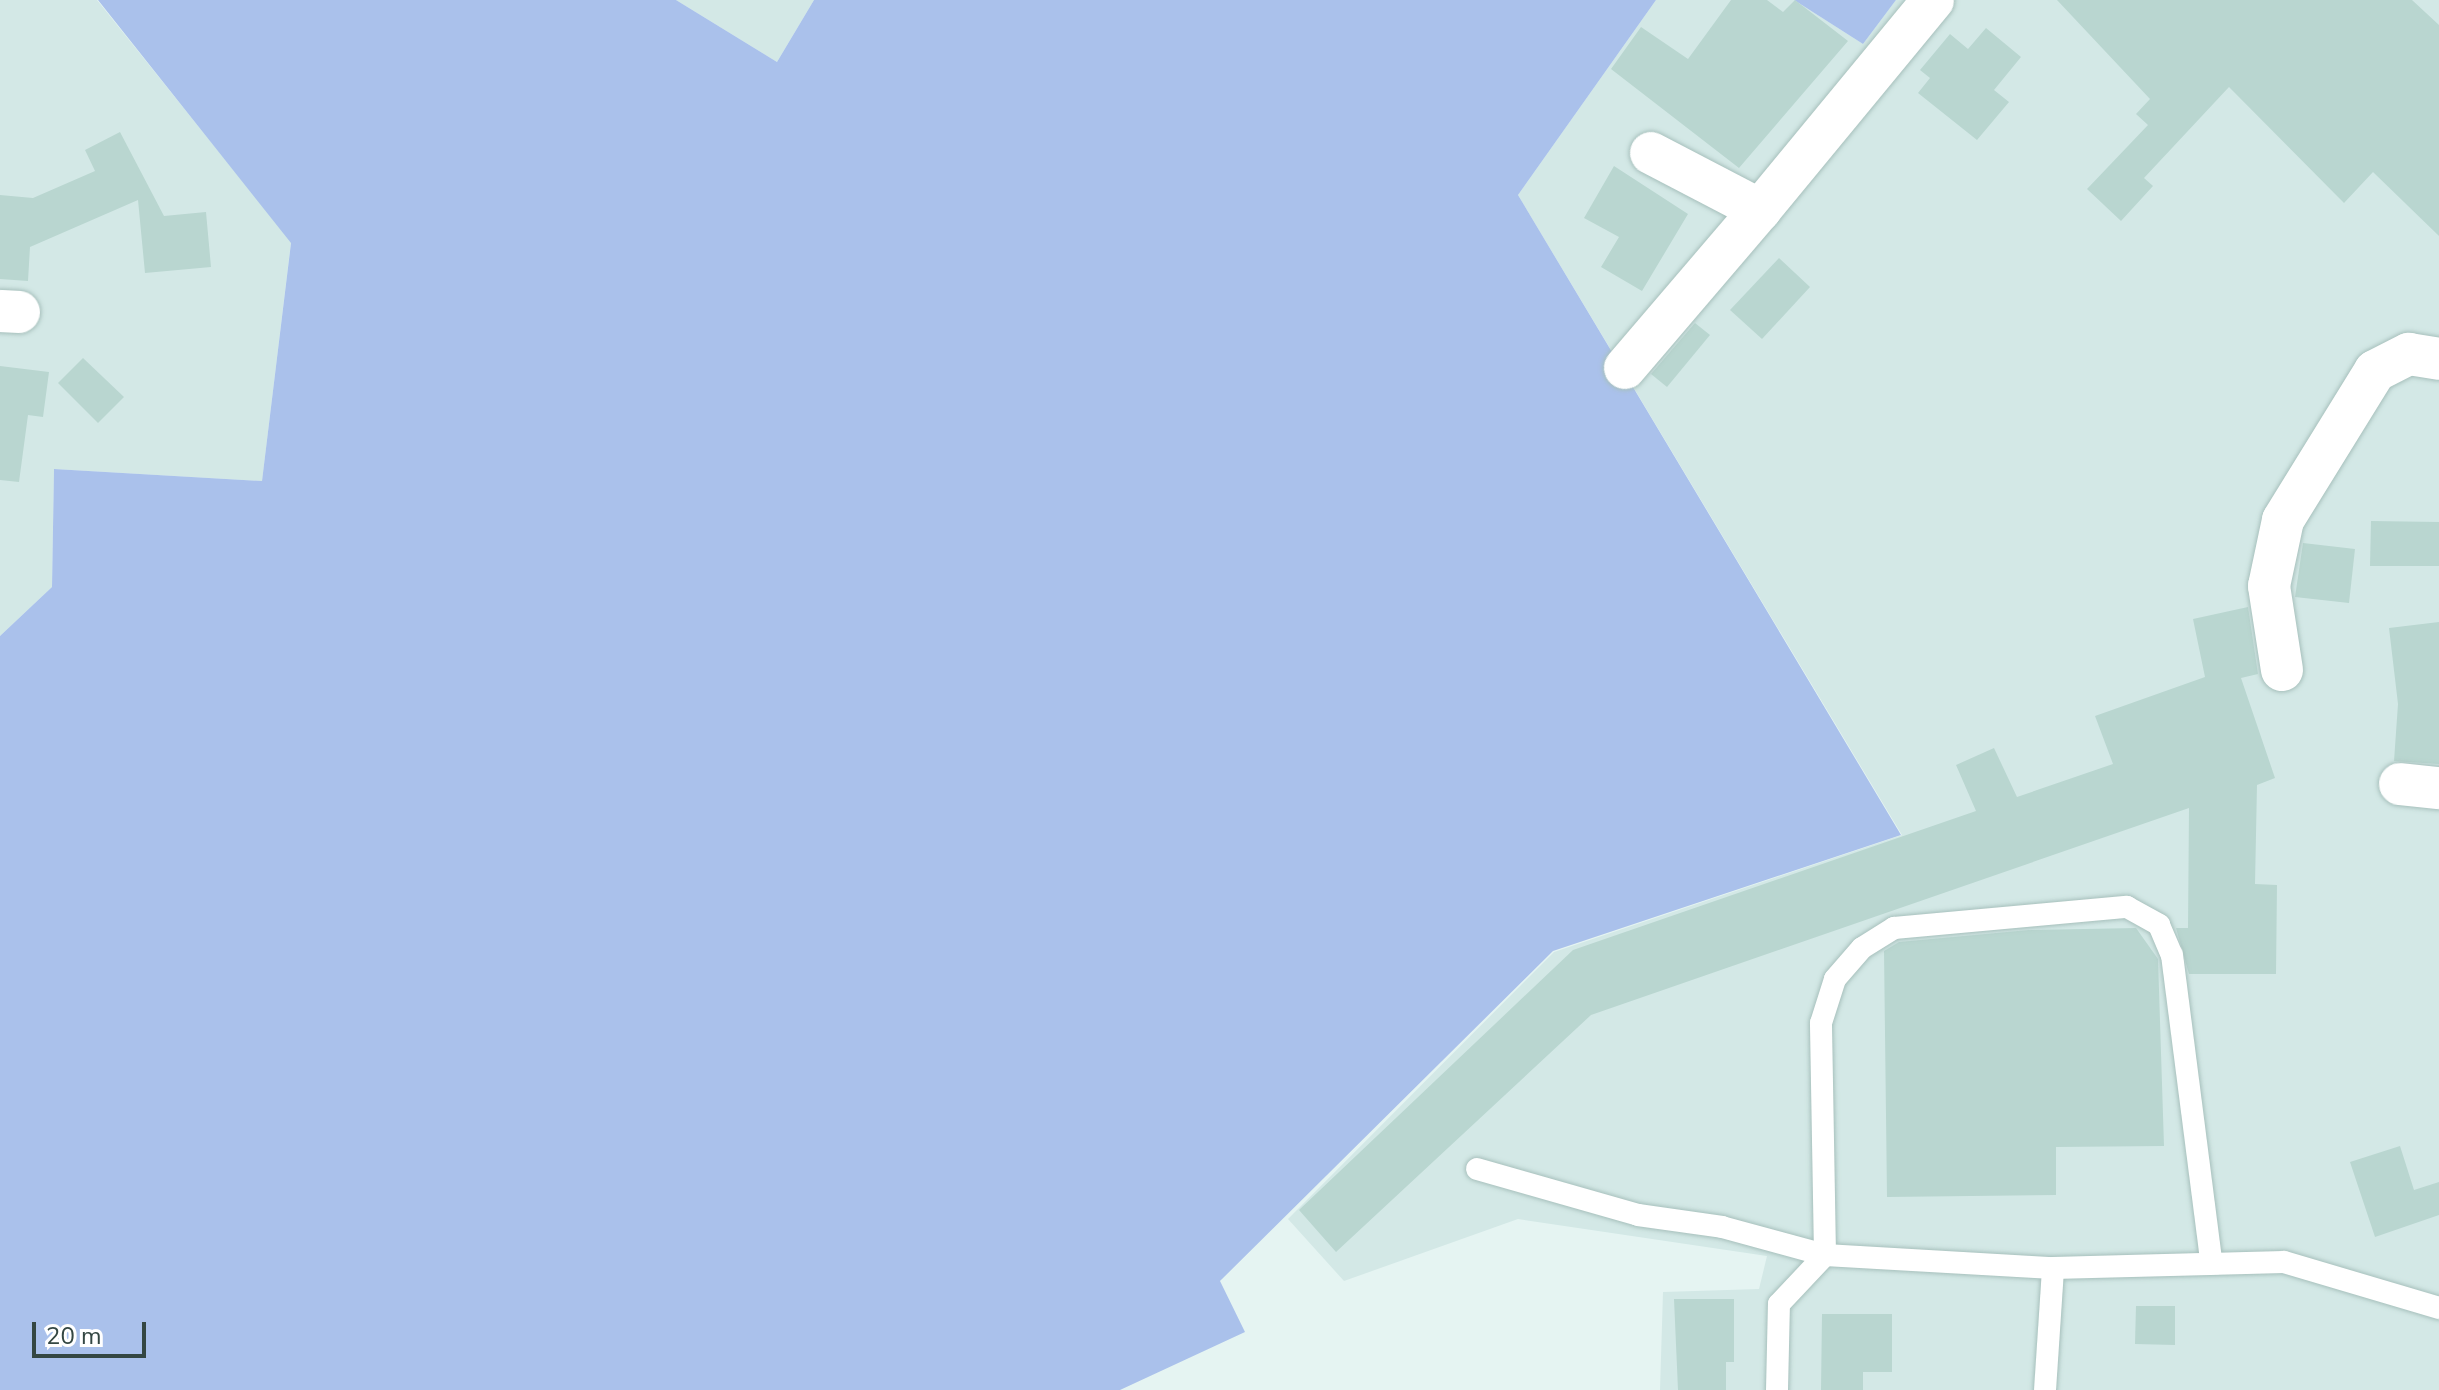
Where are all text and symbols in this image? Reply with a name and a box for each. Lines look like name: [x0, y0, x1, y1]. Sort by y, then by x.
scale bar: [36, 1306, 150, 1356]
text: 20 m: [46, 1320, 102, 1352]

